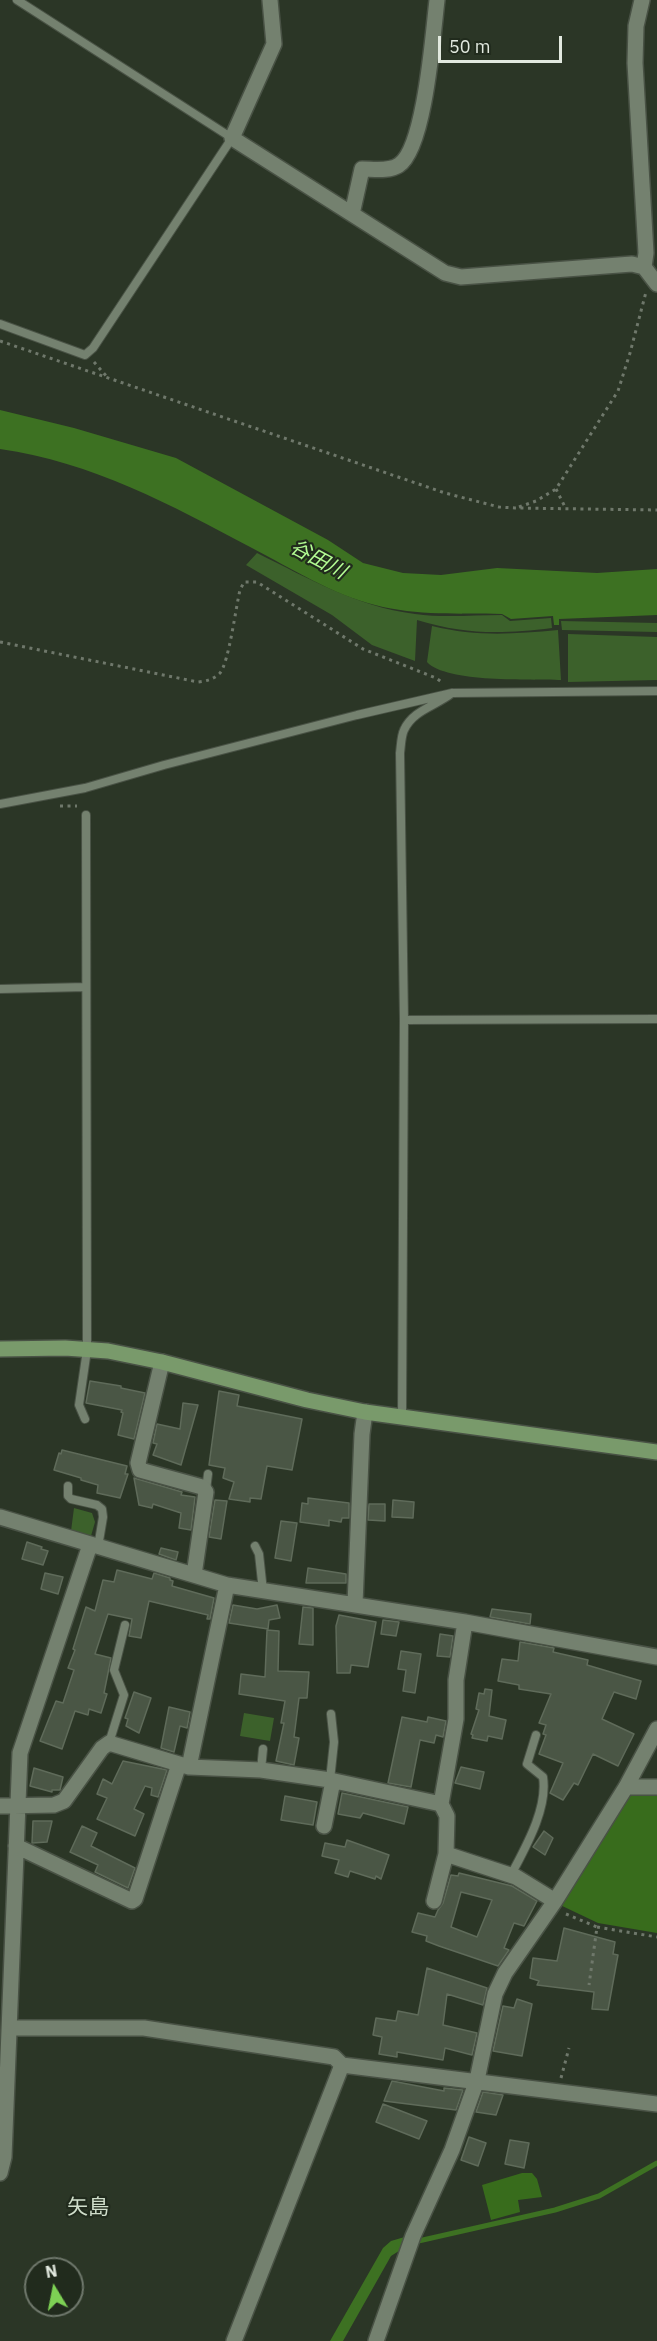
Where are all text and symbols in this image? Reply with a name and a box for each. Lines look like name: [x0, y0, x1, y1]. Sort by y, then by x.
scale bar: [441, 24, 566, 62]
text: 50 m: [449, 35, 491, 58]
water label: 谷田川: [286, 535, 350, 585]
district label: 矢島: [67, 2195, 109, 2221]
north arrow: [24, 2257, 84, 2317]
text: N: [44, 2260, 59, 2282]

